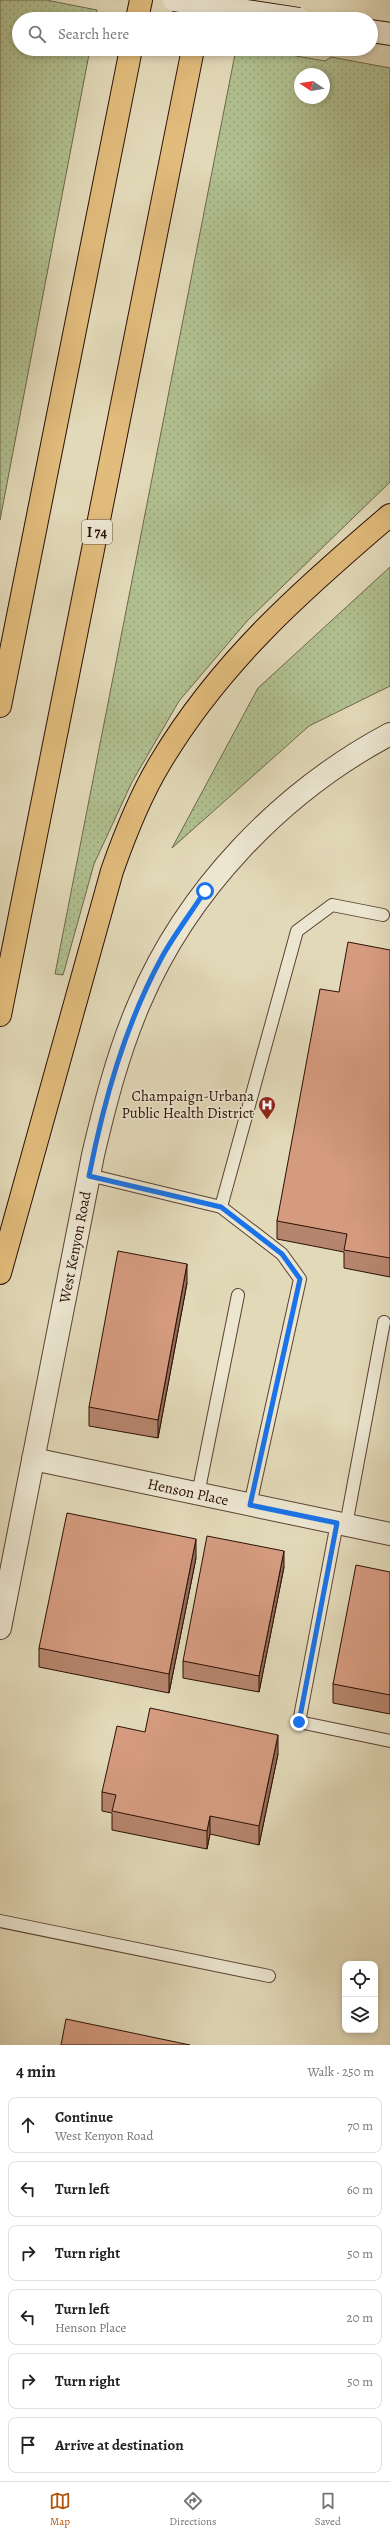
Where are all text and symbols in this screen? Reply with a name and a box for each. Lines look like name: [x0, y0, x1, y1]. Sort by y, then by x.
search box: [12, 12, 378, 56]
icon: search: [26, 23, 48, 45]
text: Search here: [58, 24, 129, 44]
north arrow: [294, 68, 330, 104]
road number: I 74: [82, 520, 112, 544]
route start: [196, 882, 214, 900]
place label: Champaign-Urbana Public Health District: [121, 1086, 254, 1123]
hospital icon: Champaign-Urbana Public Health District: [257, 1095, 277, 1120]
street label: West Kenyon Road: [54, 1188, 96, 1306]
street label: Henson Place: [146, 1474, 231, 1510]
route end: [290, 1713, 308, 1731]
map controls: [342, 1961, 378, 2033]
button: locate: [342, 1961, 378, 1997]
button: layers: [342, 1997, 378, 2033]
text: 4 min: [16, 2060, 56, 2083]
text: Walk · 250 m: [307, 2063, 374, 2080]
text: Continue: [55, 2107, 113, 2127]
icon: ahead: [17, 2114, 39, 2136]
text: 70 m: [347, 2117, 373, 2134]
text: West Kenyon Road: [55, 2127, 153, 2144]
icon: left: [17, 2178, 39, 2200]
text: Turn left: [55, 2179, 110, 2199]
text: 60 m: [347, 2181, 373, 2198]
icon: right: [17, 2242, 39, 2264]
text: Turn right: [55, 2243, 120, 2263]
text: 50 m: [347, 2245, 373, 2262]
text: Turn left: [55, 2299, 110, 2319]
icon: left: [17, 2306, 39, 2328]
text: 20 m: [347, 2309, 373, 2326]
text: Henson Place: [55, 2319, 126, 2336]
icon: right: [17, 2370, 39, 2392]
text: Turn right: [55, 2371, 120, 2391]
text: 50 m: [347, 2373, 373, 2390]
icon: arrive: [17, 2434, 39, 2456]
text: Arrive at destination: [55, 2435, 184, 2455]
tab: Map: [49, 2490, 71, 2529]
tab: Directions: [169, 2490, 217, 2529]
tab: Saved: [315, 2490, 341, 2529]

